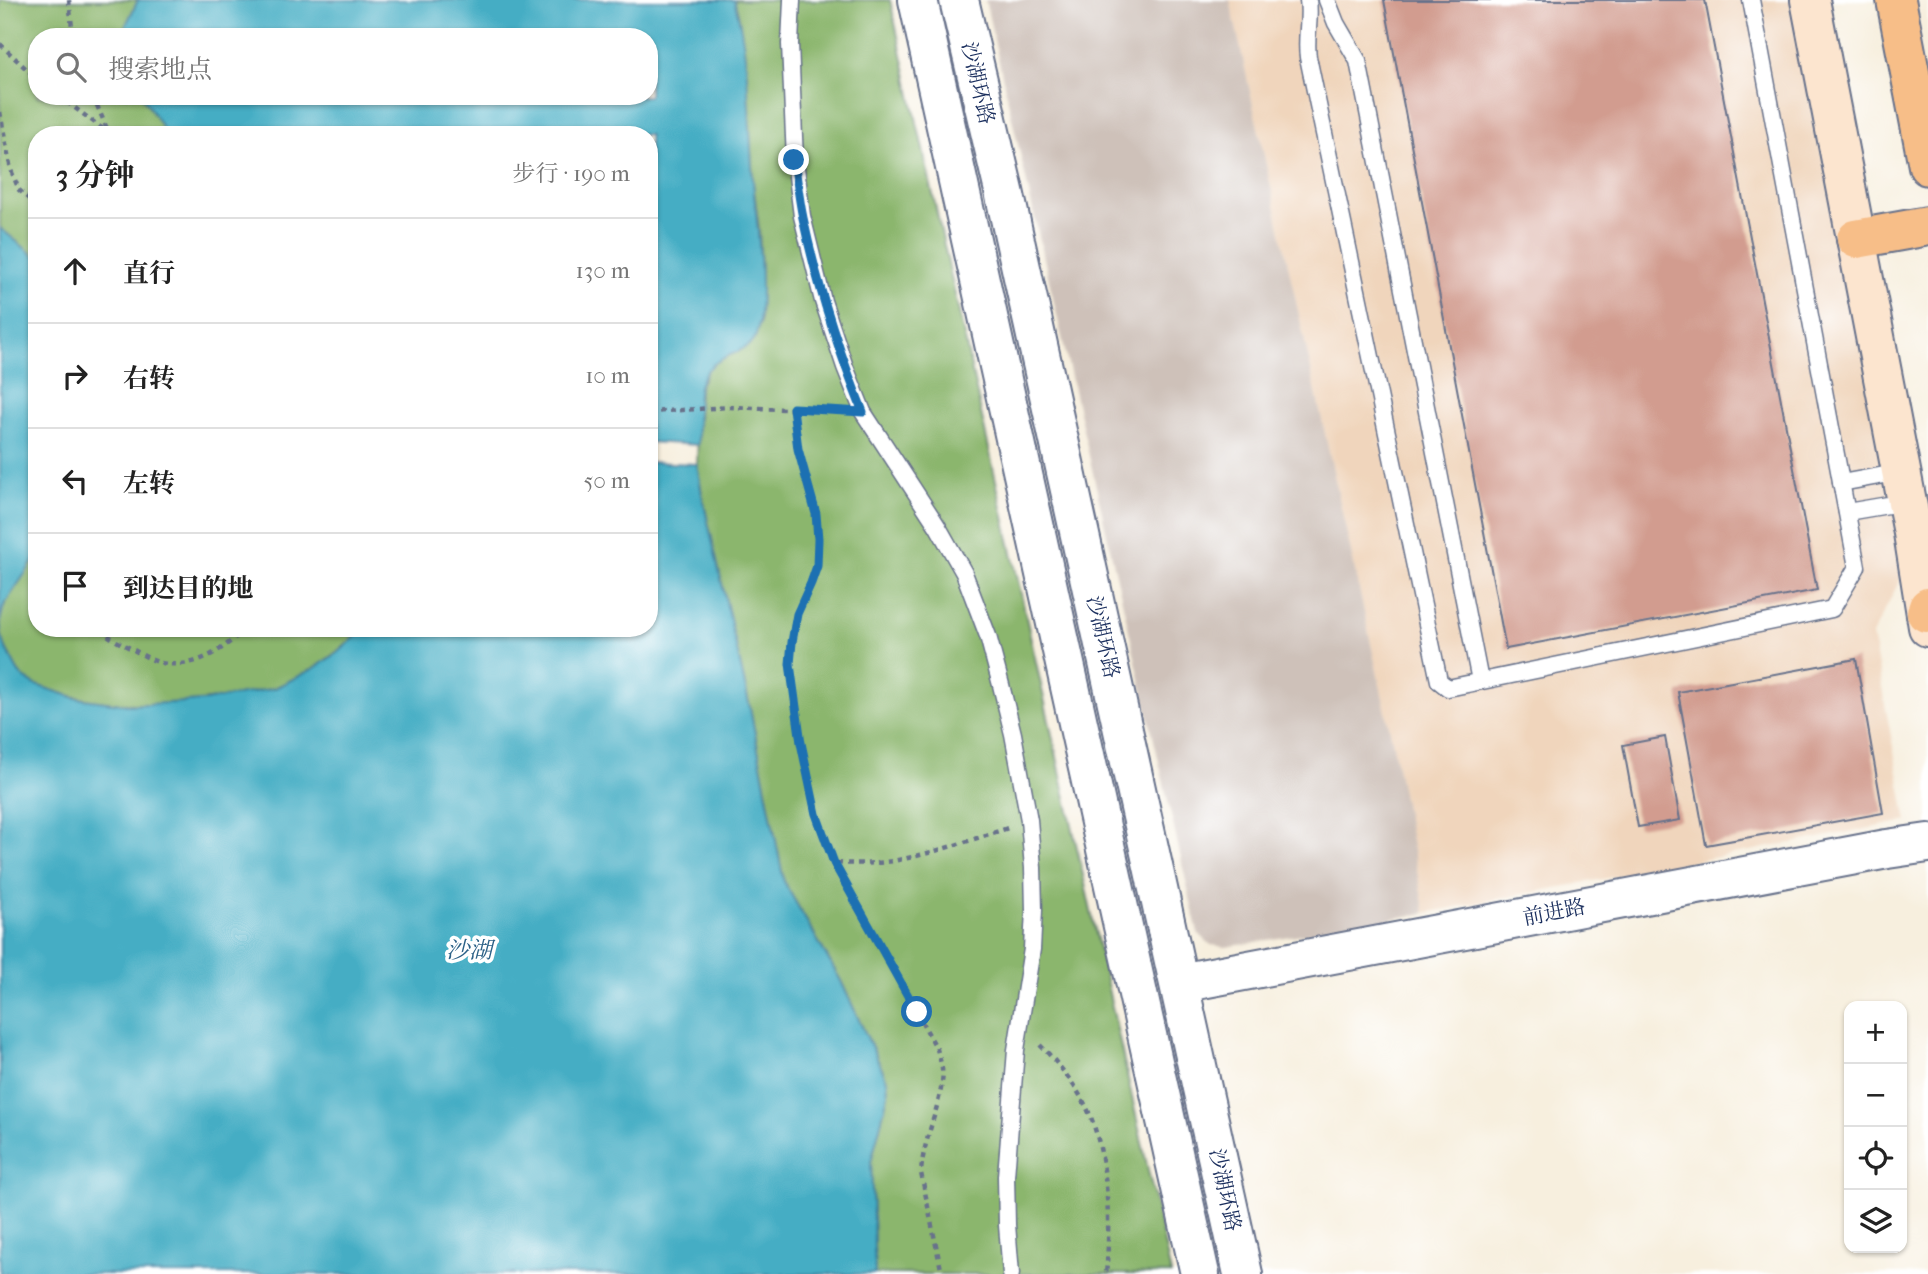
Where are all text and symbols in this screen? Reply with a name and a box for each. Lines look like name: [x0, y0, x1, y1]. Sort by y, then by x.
search box: [28, 28, 658, 105]
street label: 沙湖环路: [957, 39, 999, 127]
icon: search: [52, 48, 90, 86]
text: 搜索地点: [108, 54, 212, 85]
route end: [778, 144, 809, 175]
text: 3 分钟: [56, 158, 135, 193]
text: 步行 · 190 m: [512, 160, 630, 187]
icon: ahead: [56, 252, 94, 290]
text: 130 m: [576, 257, 630, 284]
text: 直行: [123, 258, 175, 289]
icon: right: [56, 357, 94, 395]
text: 10 m: [585, 362, 630, 389]
text: 右转: [123, 363, 175, 394]
icon: left: [56, 462, 94, 500]
text: 50 m: [583, 467, 630, 494]
text: 左转: [123, 468, 175, 499]
icon: arrive: [56, 567, 94, 605]
text: 到达目的地: [123, 573, 253, 604]
street label: 沙湖环路: [1082, 593, 1124, 681]
street label: 前进路: [1521, 894, 1587, 930]
water label: 沙湖: [446, 937, 496, 964]
route start: [901, 996, 932, 1027]
map controls: [1844, 1001, 1907, 1253]
button: +: [1844, 1001, 1907, 1064]
button: −: [1844, 1064, 1907, 1127]
button: locate: [1844, 1127, 1907, 1190]
street label: 沙湖环路: [1205, 1146, 1245, 1234]
button: layers: [1844, 1190, 1907, 1253]

